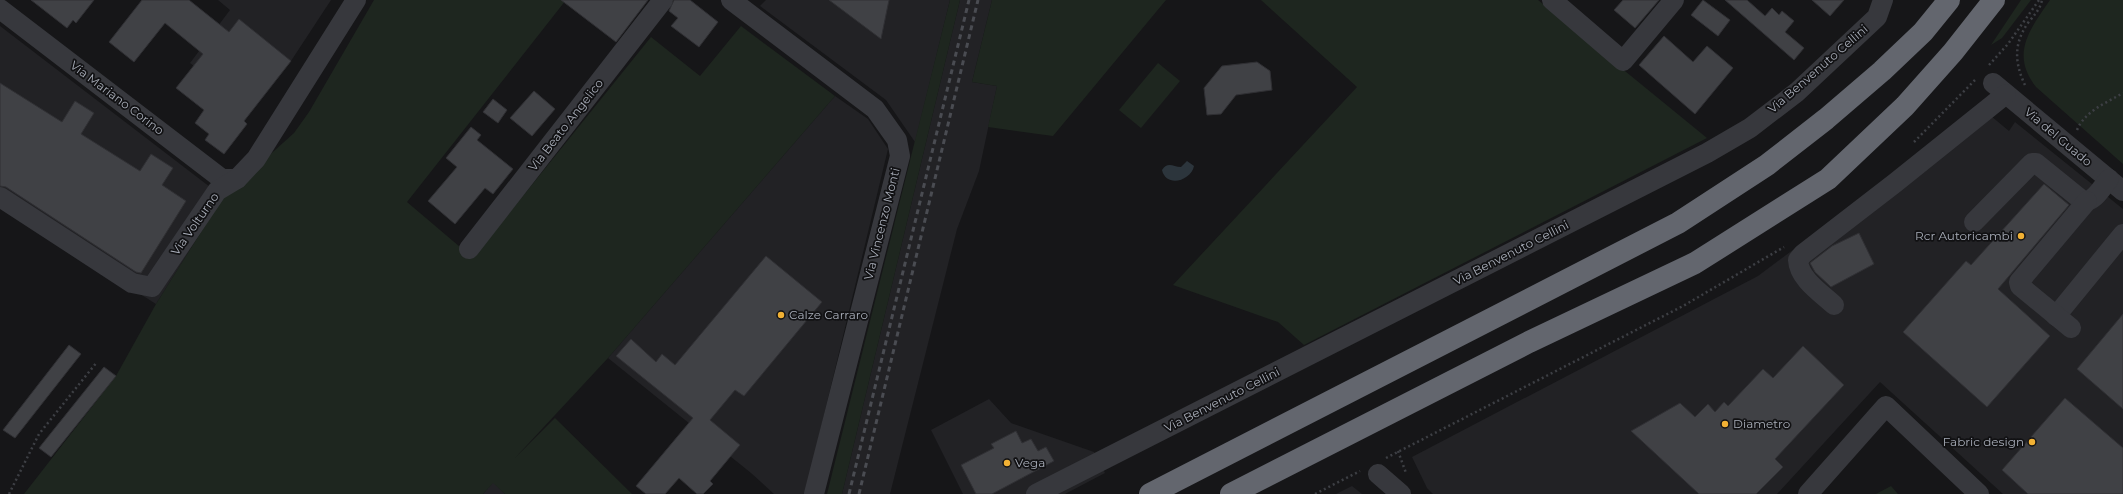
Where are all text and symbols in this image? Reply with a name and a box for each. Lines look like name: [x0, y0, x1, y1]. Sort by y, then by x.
street label: Via Benvenuto Cellini: [1765, 21, 1871, 116]
street label: Via Mariano Corino: [68, 58, 167, 138]
street label: Via Beato Angelico: [525, 76, 606, 174]
street label: Via del Guado: [2022, 104, 2095, 169]
street label: Via Vincenzo Monti: [860, 166, 903, 282]
street label: Via Volturno: [167, 189, 222, 258]
street label: Via Benvenuto Cellini: [1451, 217, 1571, 288]
place label: Rcr Autoricambi: [1915, 228, 2013, 243]
marker: Rcr Autoricambi: [2016, 231, 2026, 241]
place label: Calze Carraro: [789, 307, 868, 322]
marker: Calze Carraro: [776, 310, 786, 320]
street label: Via Benvenuto Cellini: [1162, 364, 1282, 435]
place label: Diametro: [1733, 416, 1790, 431]
marker: Diametro: [1720, 419, 1730, 429]
place label: Fabric design: [1943, 434, 2024, 449]
marker: Fabric design: [2027, 437, 2037, 447]
place label: Vega: [1015, 455, 1045, 470]
marker: Vega: [1002, 458, 1012, 468]

